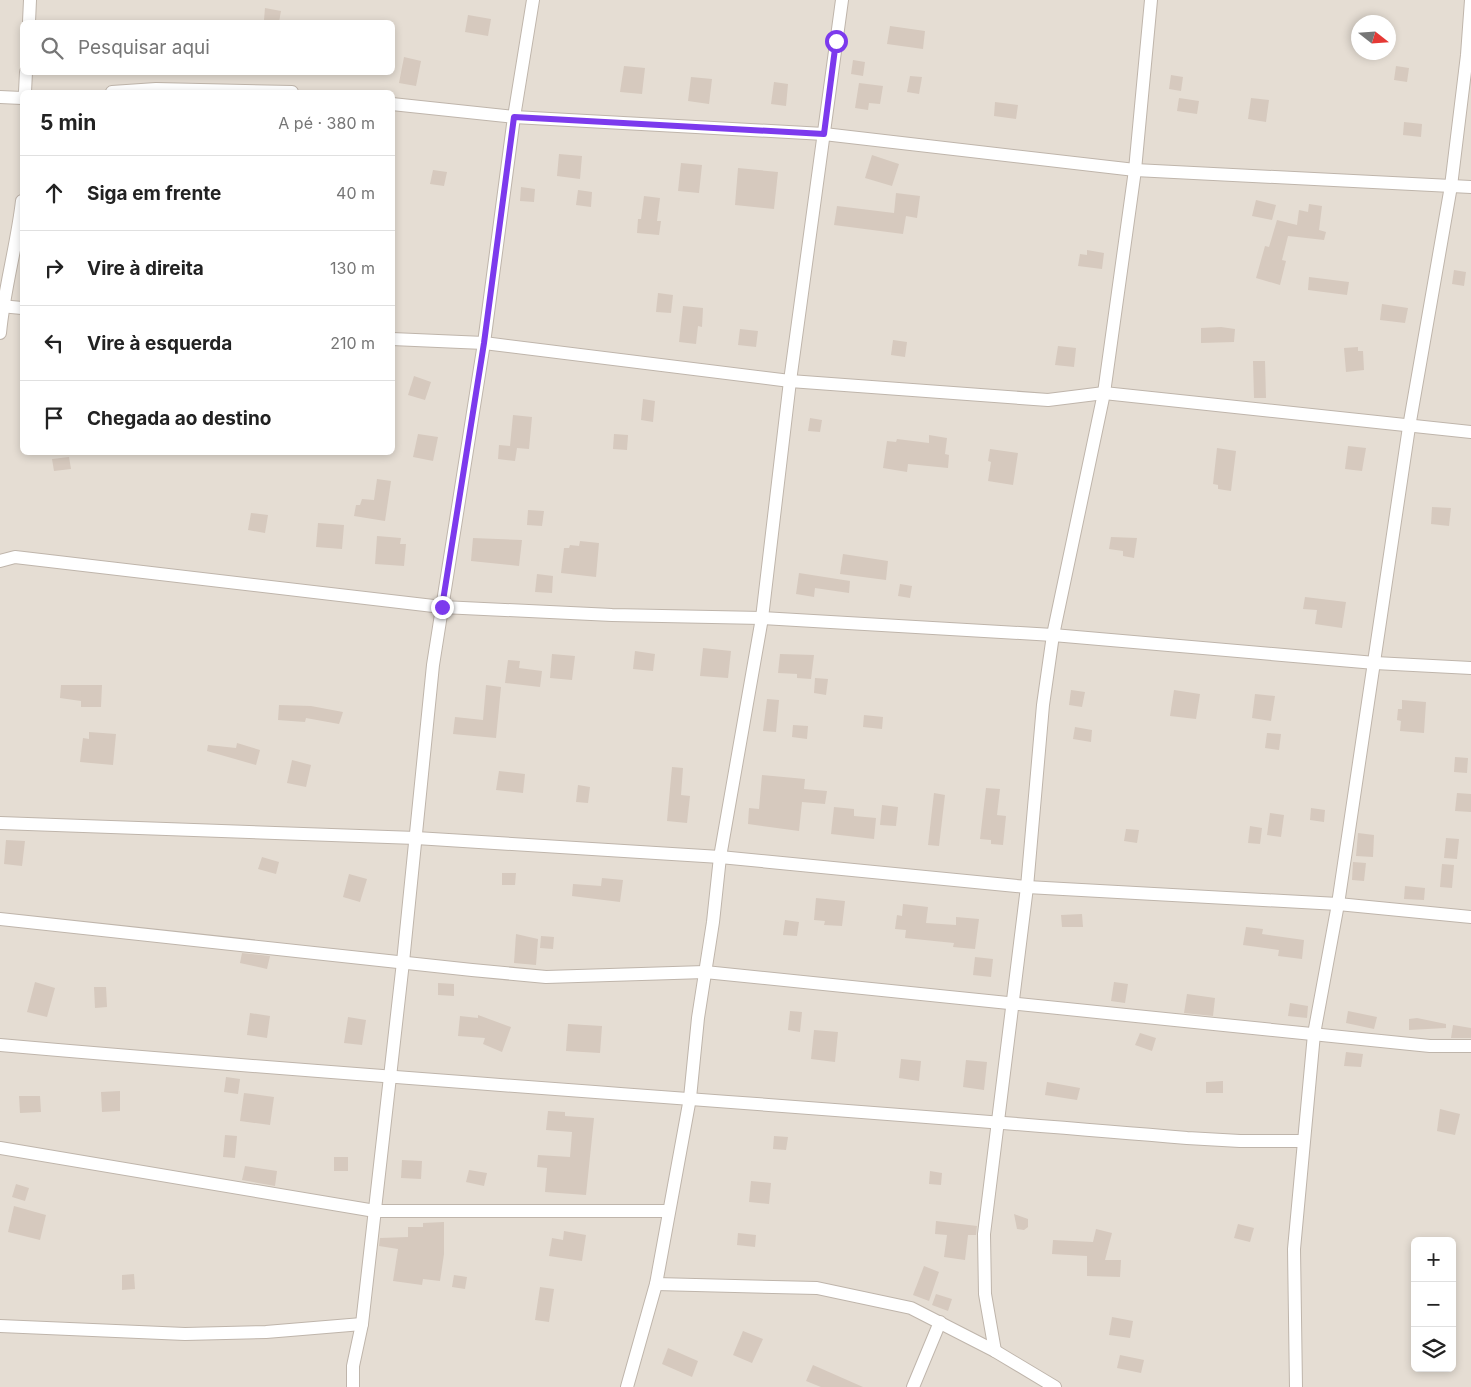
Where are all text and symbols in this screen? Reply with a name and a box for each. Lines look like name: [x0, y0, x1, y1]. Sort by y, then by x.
north arrow: [1351, 15, 1396, 60]
search box: [20, 20, 395, 75]
route start: [825, 30, 848, 53]
icon: search: [38, 34, 66, 62]
text: Pesquisar aqui: [78, 36, 210, 59]
text: 5 min: [40, 110, 96, 135]
text: A pé · 380 m: [278, 113, 375, 133]
icon: ahead: [40, 179, 68, 207]
text: Siga em frente: [87, 182, 221, 205]
text: 40 m: [336, 183, 375, 203]
icon: right: [40, 254, 68, 282]
text: Vire à direita: [87, 257, 204, 280]
text: 130 m: [330, 258, 375, 278]
icon: left: [40, 329, 68, 357]
text: Vire à esquerda: [87, 332, 232, 355]
text: 210 m: [330, 333, 375, 353]
icon: arrive: [40, 404, 68, 432]
text: Chegada ao destino: [87, 407, 271, 430]
route end: [431, 596, 454, 619]
map controls: [1411, 1237, 1456, 1372]
button: +: [1411, 1237, 1456, 1282]
button: −: [1411, 1282, 1456, 1327]
button: layers: [1411, 1327, 1456, 1372]

